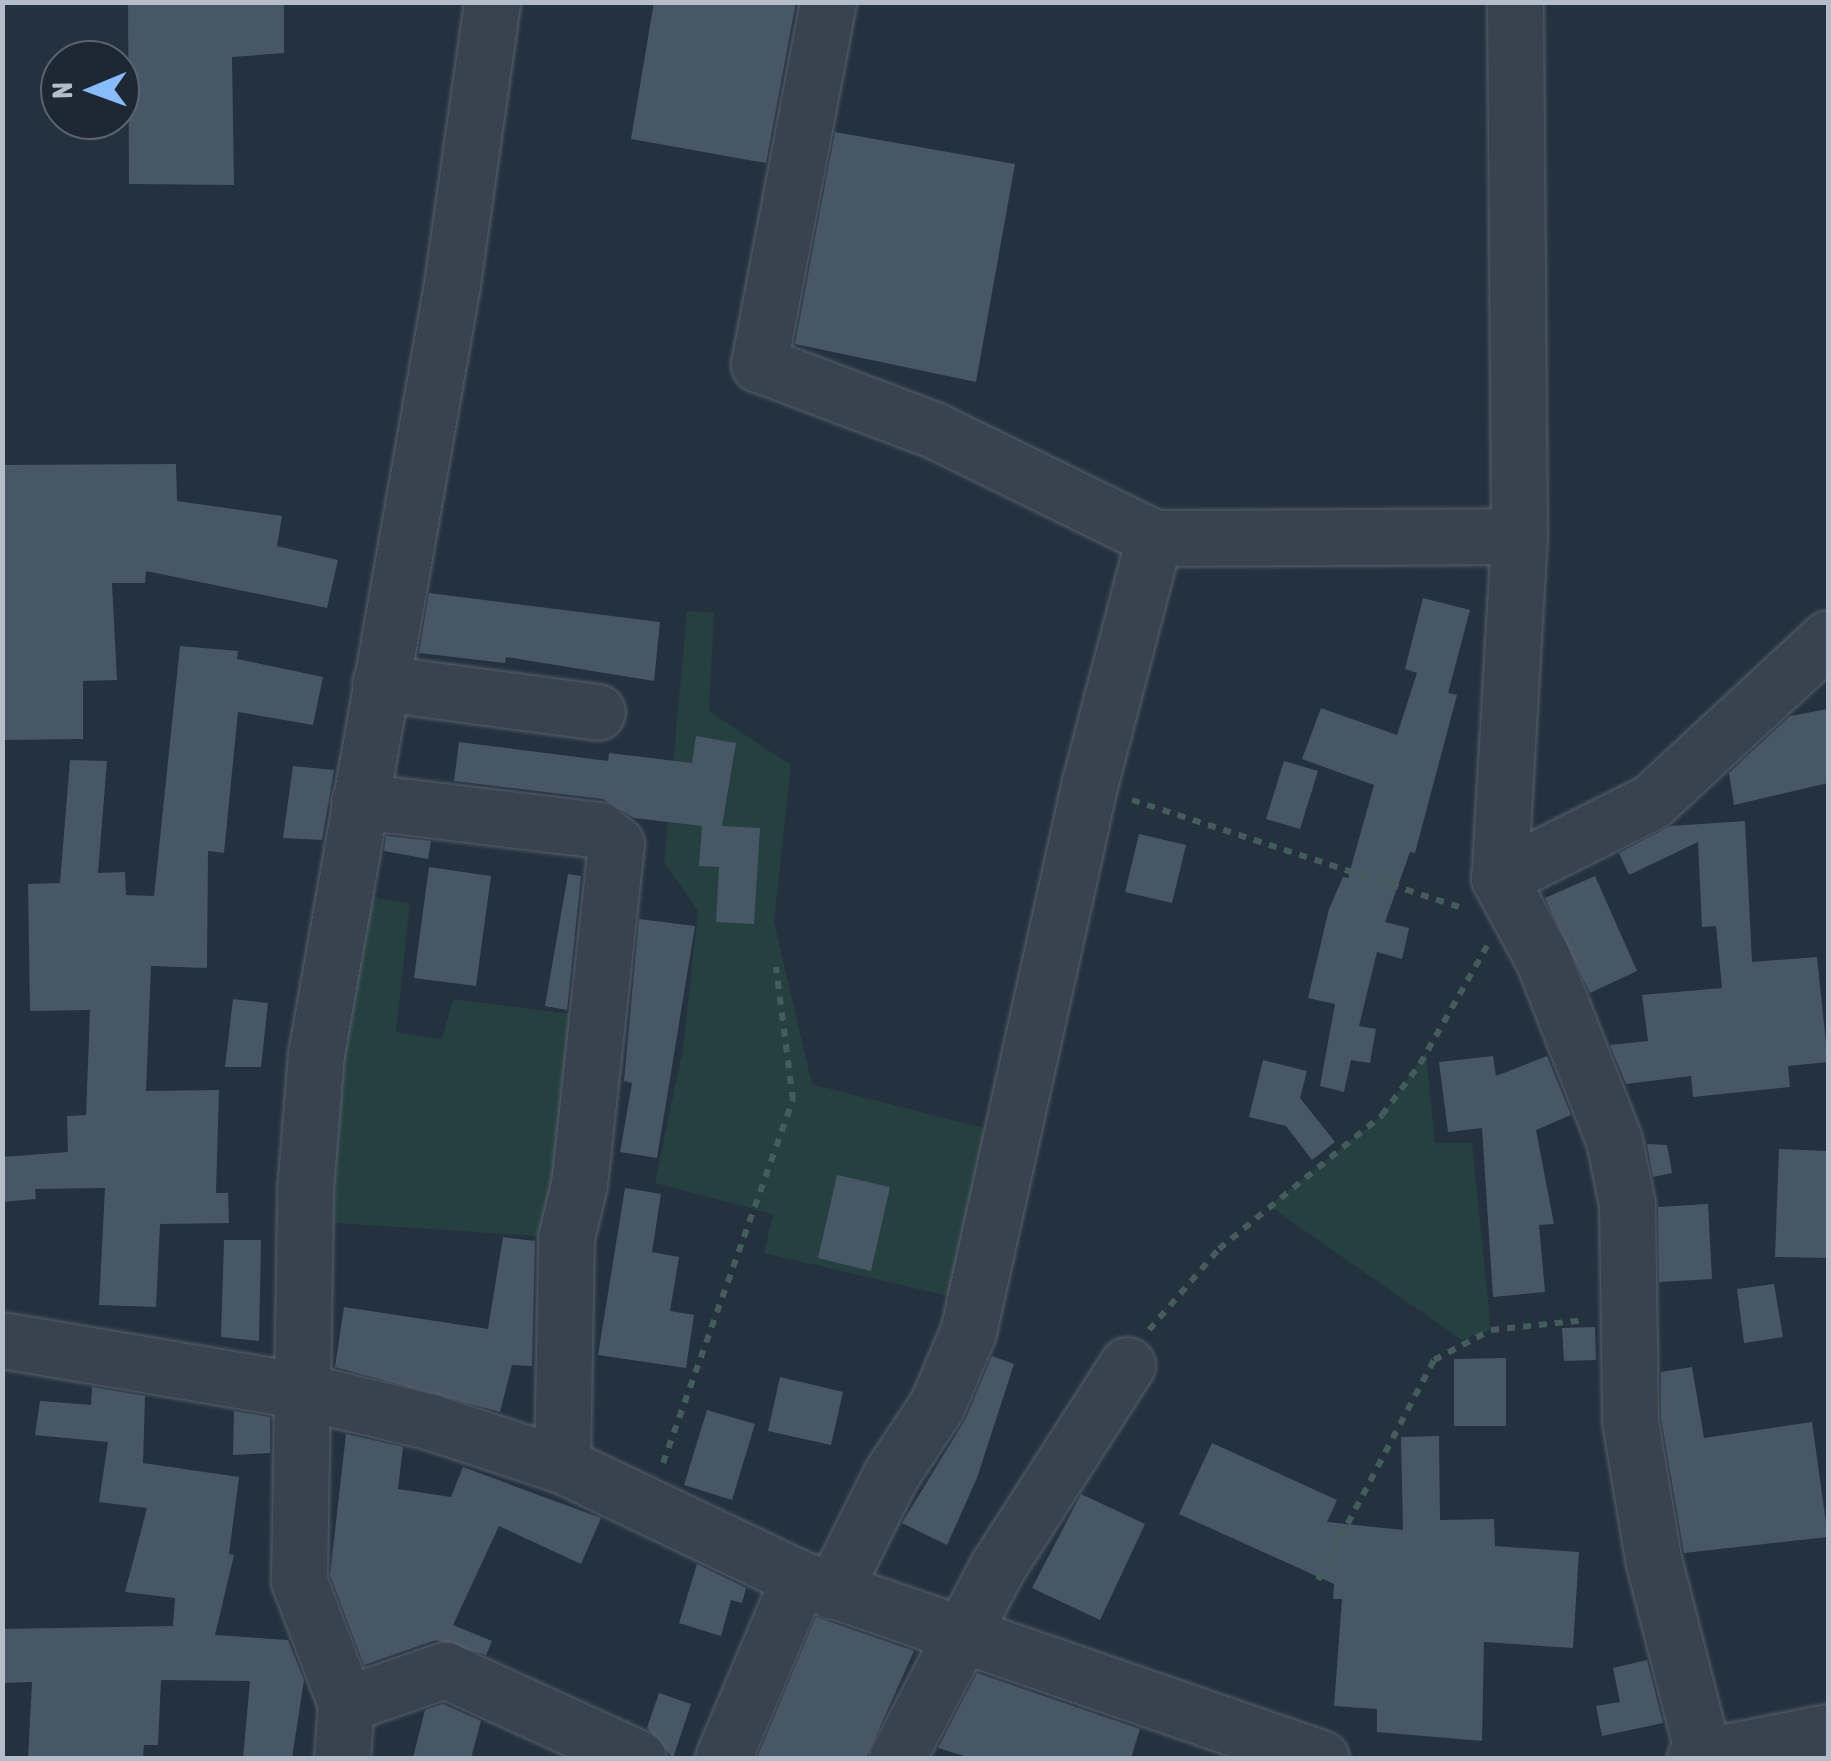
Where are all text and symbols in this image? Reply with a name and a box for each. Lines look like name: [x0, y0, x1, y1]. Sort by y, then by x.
north arrow: [40, 40, 140, 140]
text: N: [46, 82, 78, 99]

